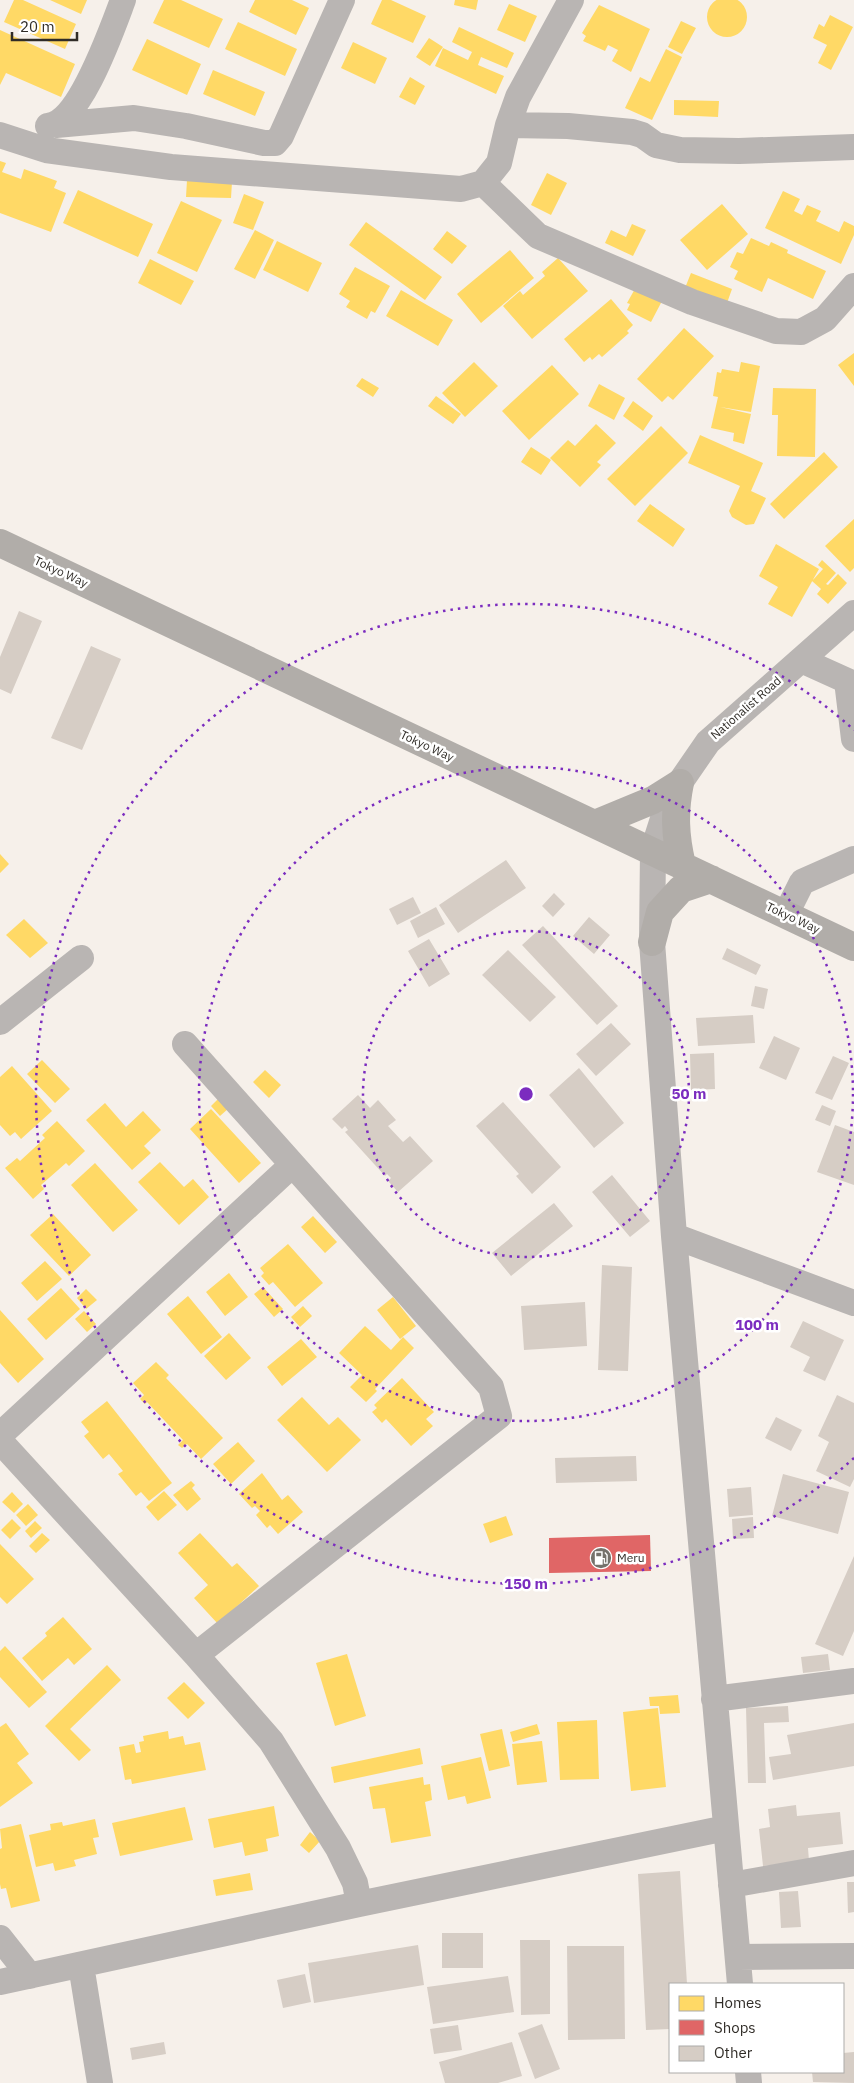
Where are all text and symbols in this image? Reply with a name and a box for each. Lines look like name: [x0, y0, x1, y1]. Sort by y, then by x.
scale bar: [12, 10, 78, 42]
text: 20 m: [20, 17, 55, 36]
street label: Tokyo Way: [32, 553, 90, 591]
street label: Nationalist Road: [707, 673, 784, 742]
street label: Tokyo Way: [398, 727, 456, 765]
street label: Tokyo Way: [764, 899, 822, 937]
text: 50 m: [672, 1084, 706, 1103]
centre of rings: [517, 1085, 535, 1103]
text: 100 m: [735, 1315, 779, 1334]
fuel station icon: Meru: [589, 1546, 613, 1570]
place label: Meru: [617, 1550, 645, 1565]
text: 150 m: [504, 1574, 548, 1593]
legend: [669, 1983, 844, 2073]
text: Homes: [714, 1993, 762, 2012]
text: Shops: [714, 2018, 756, 2037]
text: Other: [714, 2043, 753, 2062]

